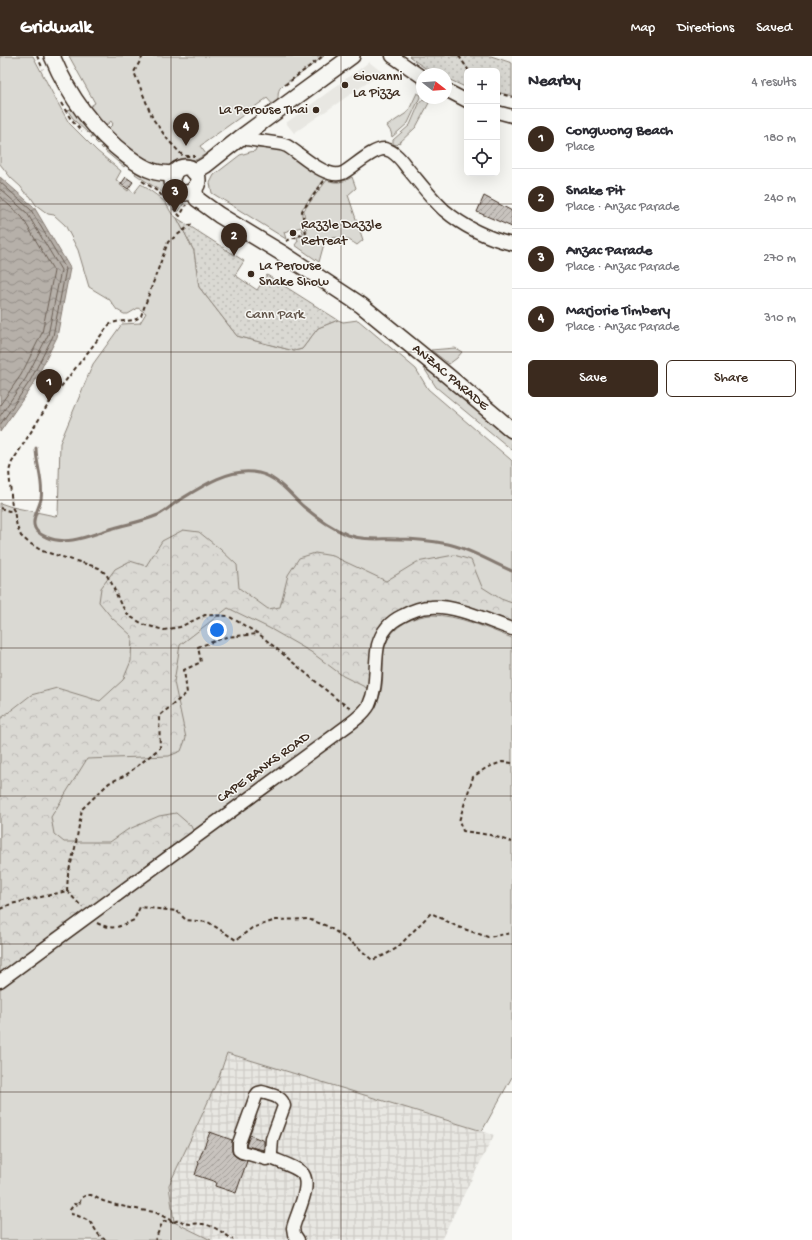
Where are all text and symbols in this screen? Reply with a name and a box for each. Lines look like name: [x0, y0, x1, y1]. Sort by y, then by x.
text: Gridwalk: [20, 17, 92, 40]
text: Map: [631, 20, 655, 37]
text: Directions: [677, 20, 734, 37]
text: Saved: [756, 20, 792, 37]
north arrow: [416, 68, 452, 104]
map controls: [464, 68, 500, 176]
button: +: [464, 68, 500, 104]
place label: Giovanni La Pizza: [353, 69, 402, 102]
text: Nearby: [528, 72, 581, 92]
text: 4 results: [752, 75, 796, 90]
marker: Giovanni La Pizza: [340, 80, 350, 90]
place label: La Perouse Thai: [219, 102, 308, 119]
button: −: [464, 104, 500, 140]
marker: La Perouse Thai: [311, 105, 321, 115]
pin: 4: [173, 113, 199, 146]
text: Congwong Beach: [566, 122, 673, 140]
text: 1: [538, 131, 544, 146]
text: 180 m: [764, 131, 796, 146]
button: locate: [464, 140, 500, 176]
text: Place: [566, 140, 594, 155]
pin: 3: [162, 179, 188, 212]
text: Snake Pit: [566, 182, 624, 200]
text: 2: [538, 191, 544, 206]
text: 240 m: [764, 191, 796, 206]
text: Place · Anzac Parade: [566, 200, 679, 215]
place label: Razzle Dazzle Retreat: [301, 217, 382, 250]
pin: 2: [221, 223, 247, 256]
marker: Razzle Dazzle Retreat: [288, 228, 298, 238]
text: Anzac Parade: [566, 242, 652, 260]
text: 3: [538, 251, 544, 266]
text: 270 m: [763, 251, 796, 266]
place label: La Perouse Snake Show: [259, 258, 329, 291]
text: Place · Anzac Parade: [566, 260, 679, 275]
marker: La Perouse Snake Show: [246, 269, 256, 279]
text: Marjorie Timbery: [566, 302, 670, 320]
park label: Cann Park: [246, 307, 306, 324]
text: 4: [538, 311, 544, 326]
text: 310 m: [764, 311, 796, 326]
text: Place · Anzac Parade: [566, 320, 679, 335]
street label: ANZAC PARADE: [408, 341, 493, 416]
button: Save: [528, 360, 658, 397]
button: Share: [666, 360, 796, 397]
pin: 1: [36, 369, 62, 402]
your location: [207, 620, 227, 640]
street label: CAPE BANKS ROAD: [214, 728, 315, 807]

